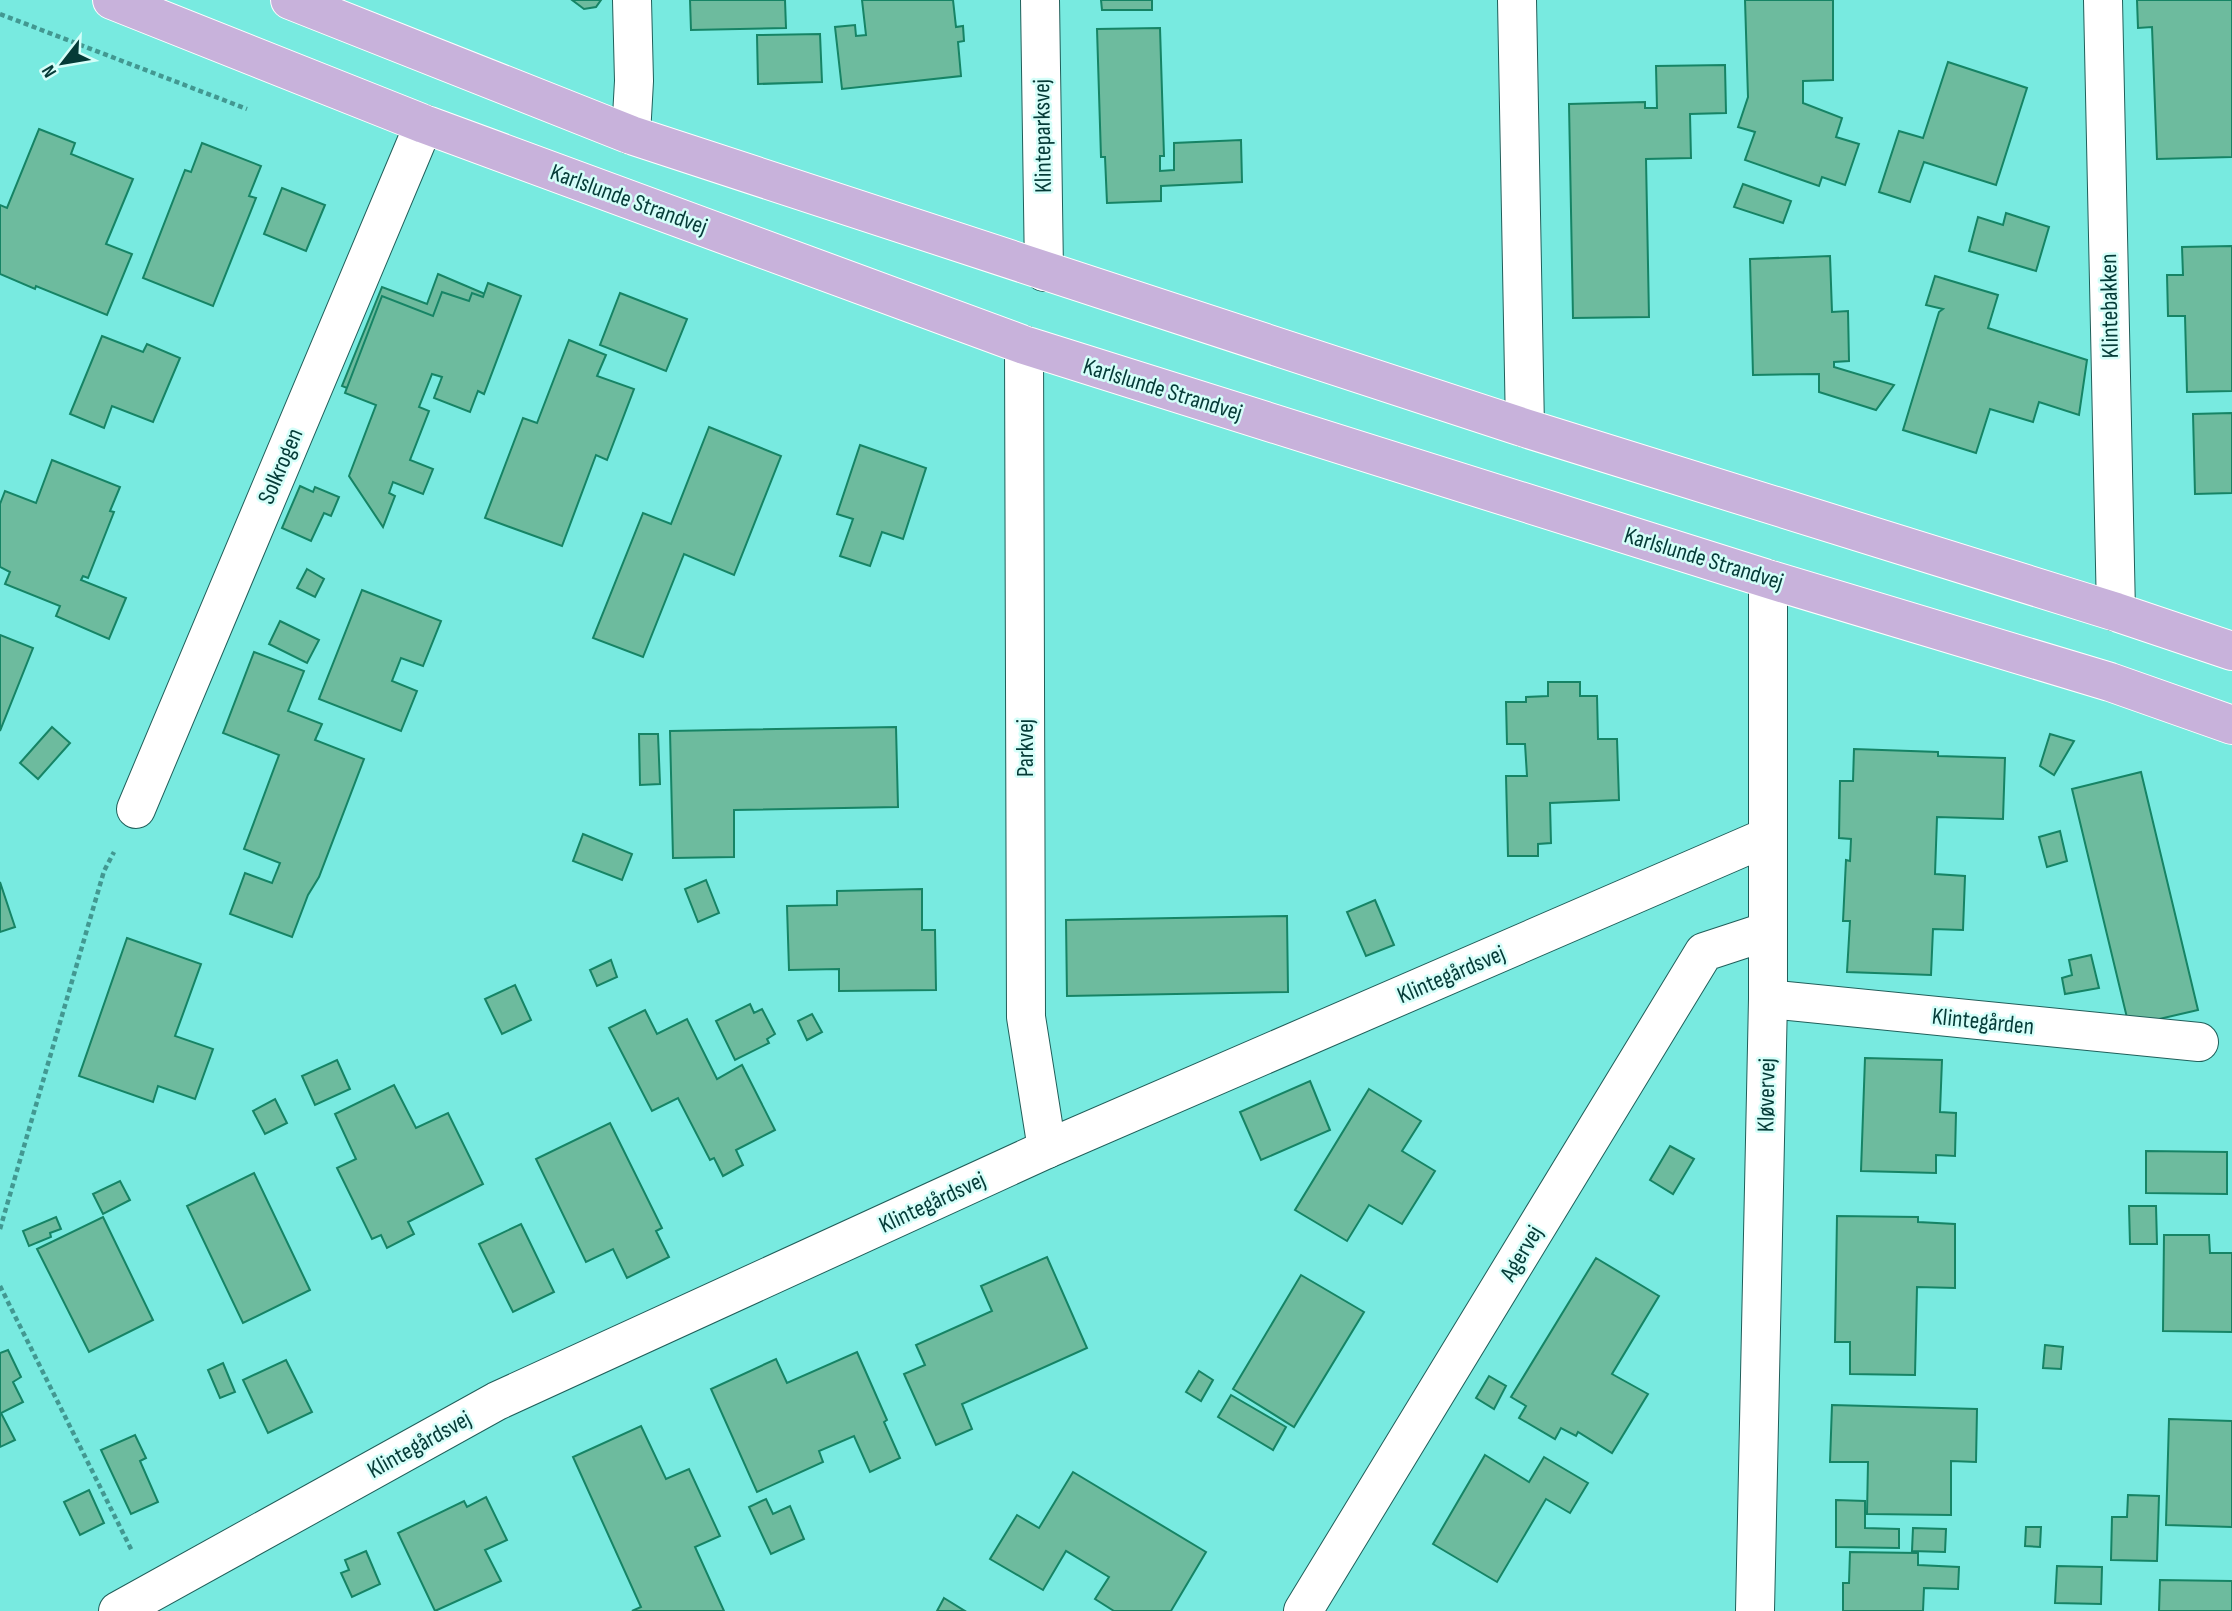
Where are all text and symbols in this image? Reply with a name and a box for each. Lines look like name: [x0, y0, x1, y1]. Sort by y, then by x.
north arrow: [28, 28, 98, 98]
text: N: [37, 61, 62, 81]
street label: Klinteparksvej: [1027, 79, 1058, 193]
street label: Karlslunde Strandvej: [546, 158, 711, 241]
street label: Klintebakken: [2094, 253, 2125, 359]
street label: Karlslunde Strandvej: [1080, 352, 1246, 427]
street label: Solkrogen: [252, 424, 309, 509]
street label: Karlslunde Strandvej: [1621, 521, 1787, 596]
street label: Parkvej: [1011, 719, 1040, 777]
street label: Klintegårdsvej: [1393, 939, 1509, 1010]
street label: Klintegården: [1930, 1002, 2035, 1041]
street label: Kløvervej: [1751, 1058, 1782, 1132]
street label: Klintegårdsvej: [874, 1165, 990, 1240]
street label: Agervej: [1493, 1220, 1549, 1287]
street label: Klintegårdsvej: [362, 1404, 476, 1485]

